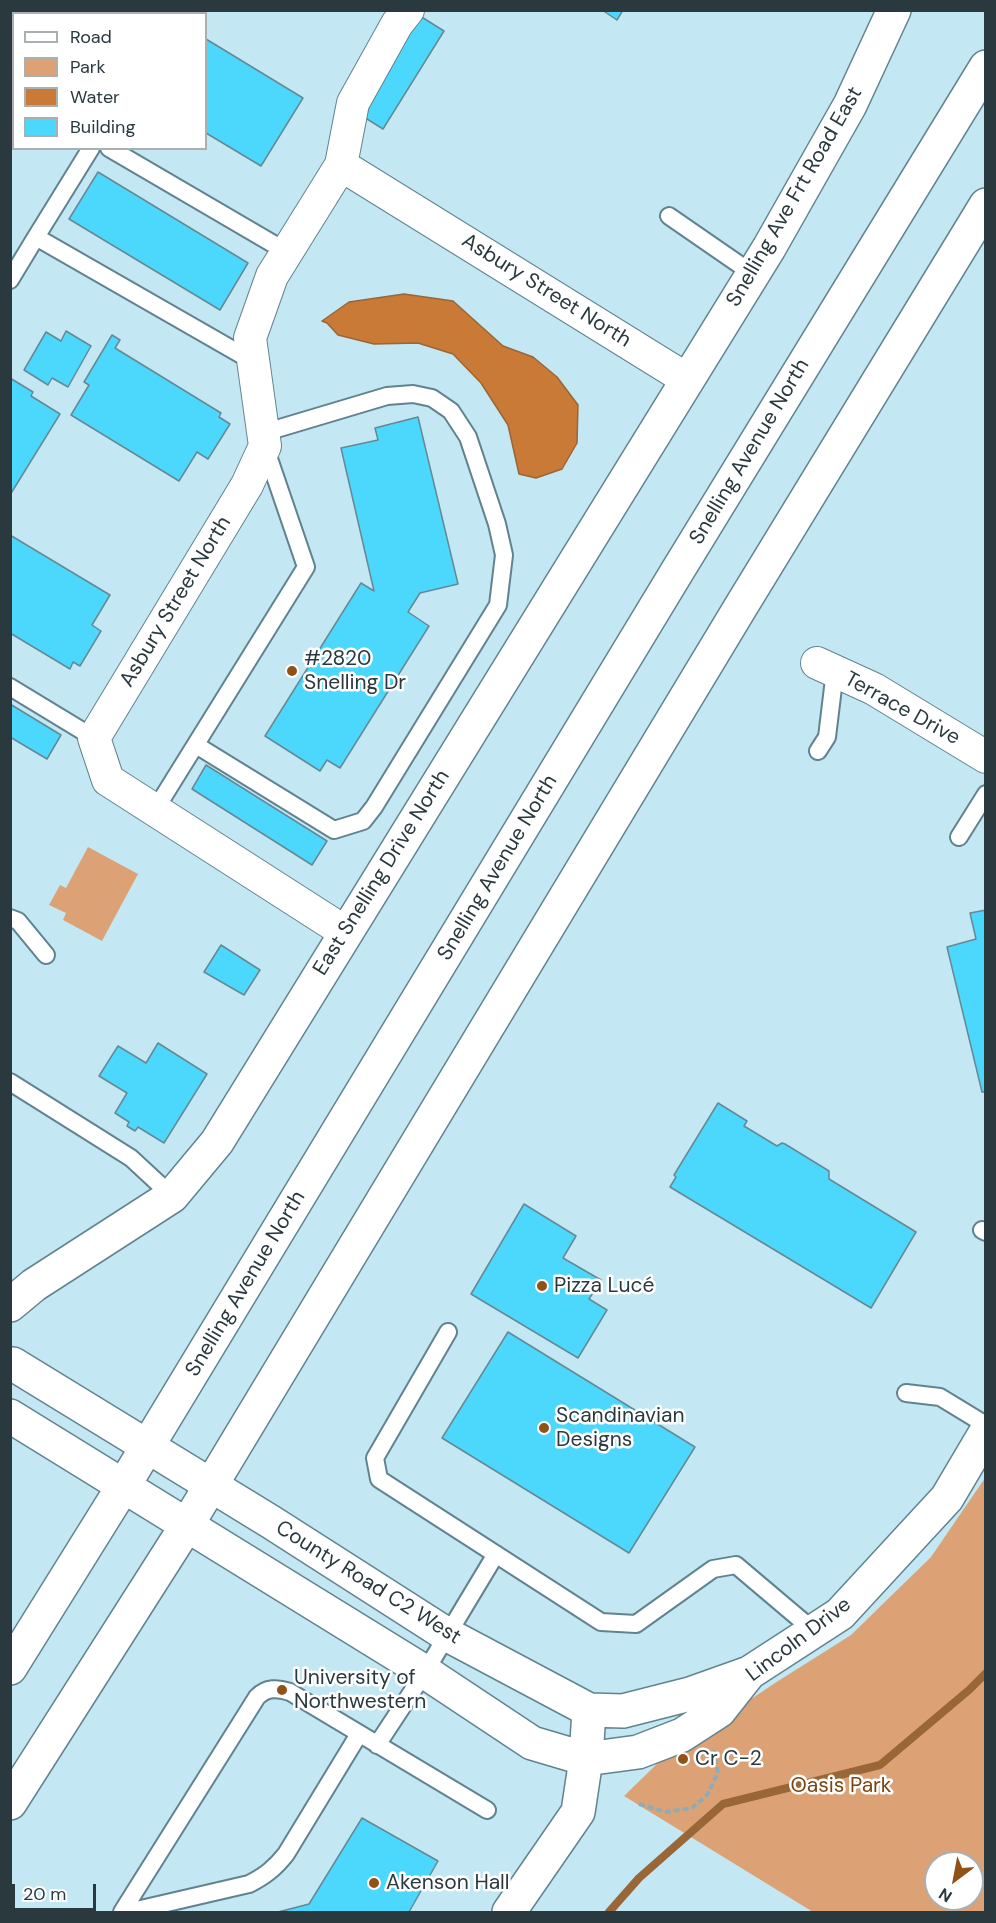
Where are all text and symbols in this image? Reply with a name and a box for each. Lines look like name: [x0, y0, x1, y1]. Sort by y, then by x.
legend: [12, 12, 207, 150]
text: Road: [70, 25, 112, 49]
text: Park: [70, 55, 106, 79]
street label: Snelling Ave Frt Road East: [722, 83, 868, 311]
text: Water: [70, 85, 120, 109]
text: Building: [70, 115, 135, 139]
street label: Asbury Street North: [457, 229, 635, 353]
street label: Snelling Avenue North: [685, 355, 815, 549]
street label: Asbury Street North: [115, 512, 237, 692]
place label: #2820 Snelling Dr: [304, 646, 406, 696]
marker: #2820 Snelling Dr: [285, 664, 299, 678]
street label: Terrace Drive: [840, 667, 964, 751]
street label: East Snelling Drive North: [308, 766, 456, 980]
street label: Snelling Avenue North: [433, 771, 563, 965]
street label: Snelling Avenue North: [181, 1187, 311, 1381]
place label: Pizza Lucé: [554, 1273, 655, 1299]
marker: Pizza Lucé: [535, 1279, 549, 1293]
place label: Scandinavian Designs: [556, 1403, 685, 1453]
marker: Scandinavian Designs: [537, 1421, 551, 1435]
street label: County Road C2 West: [271, 1516, 465, 1650]
street label: Lincoln Drive: [742, 1592, 856, 1688]
place label: University of Northwestern: [294, 1665, 426, 1715]
marker: University of Northwestern: [275, 1683, 289, 1697]
place label: Cr C-2: [695, 1746, 762, 1772]
marker: Cr C-2: [676, 1752, 690, 1766]
park label: Oasis Park: [791, 1773, 891, 1799]
north arrow: [924, 1851, 984, 1911]
place label: Akenson Hall: [386, 1870, 509, 1896]
scale bar: [15, 1872, 99, 1910]
marker: Akenson Hall: [367, 1876, 381, 1890]
text: 20 m: [23, 1882, 66, 1906]
text: N: [935, 1883, 956, 1907]

